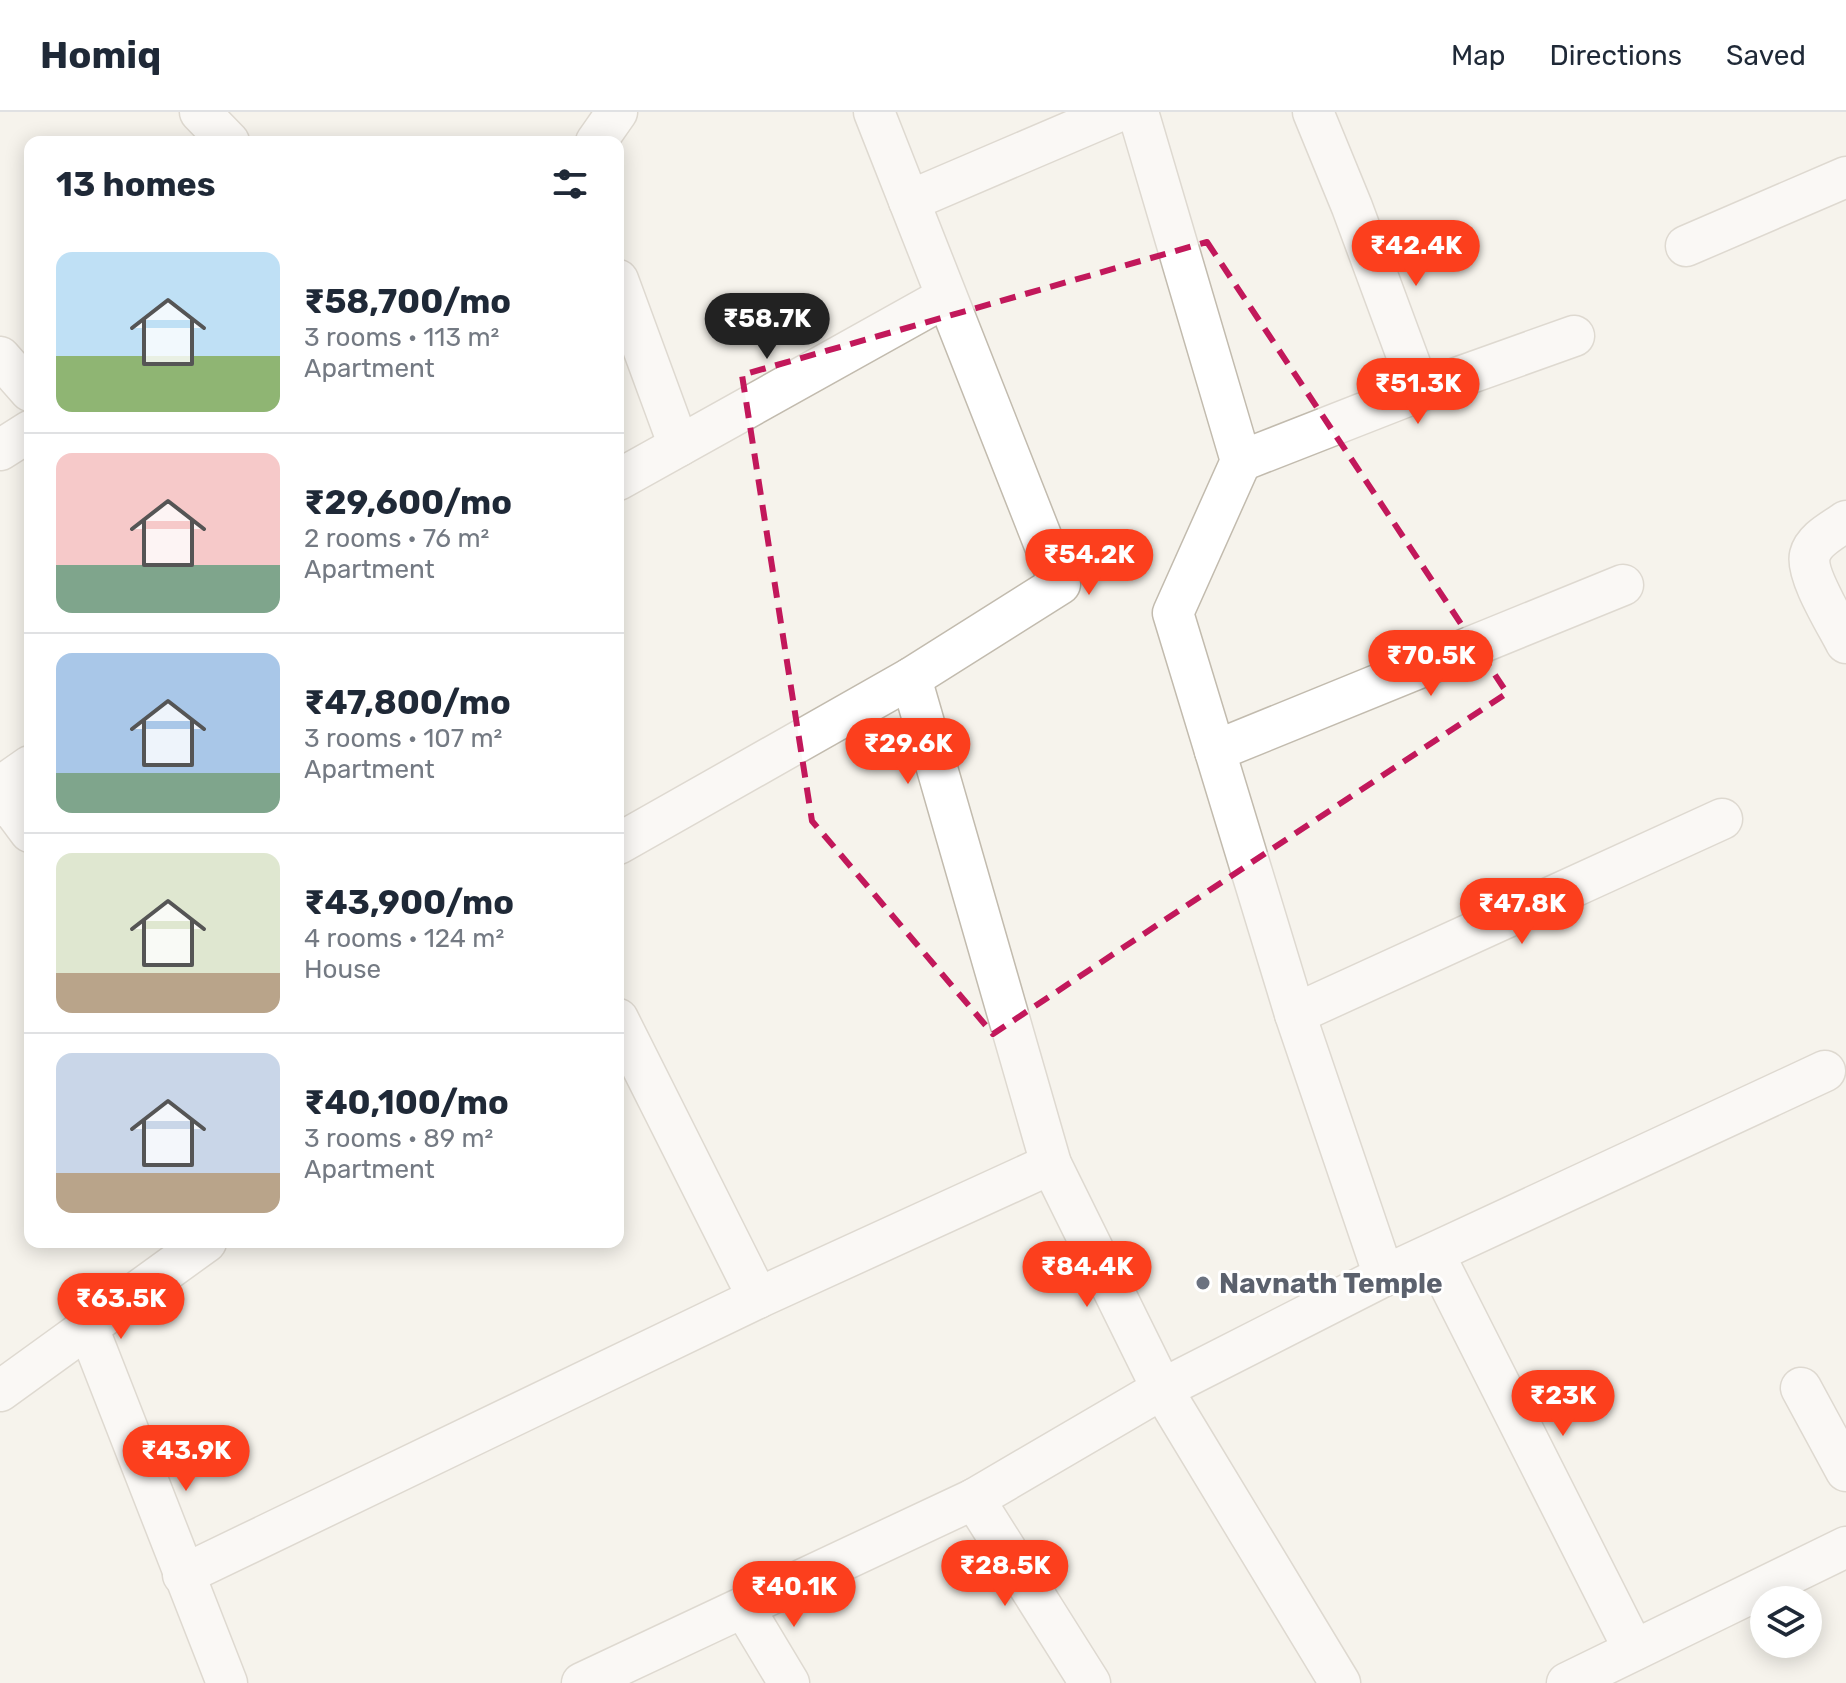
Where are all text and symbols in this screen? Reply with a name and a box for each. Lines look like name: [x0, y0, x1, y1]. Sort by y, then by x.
text: Homiq: [40, 32, 161, 78]
text: Map: [1451, 39, 1505, 72]
text: Directions: [1549, 39, 1682, 72]
text: Saved: [1726, 39, 1806, 72]
icon: filters: [548, 162, 592, 206]
text: 13 homes: [56, 164, 216, 205]
pin: ₹42.4K: [1351, 220, 1481, 288]
text: ₹42.4K: [1370, 230, 1462, 261]
text: ₹58,700/mo: [304, 281, 511, 322]
icon: home: [120, 284, 216, 380]
pin: ₹58.7K: [702, 293, 832, 361]
text: ₹58.7K: [723, 303, 811, 334]
text: 3 rooms · 113 m²: [304, 322, 499, 353]
text: Apartment: [304, 353, 435, 384]
pin: ₹51.3K: [1353, 358, 1483, 426]
text: ₹51.3K: [1375, 368, 1461, 399]
text: ₹29,600/mo: [304, 482, 512, 523]
icon: home: [120, 485, 216, 581]
text: 2 rooms · 76 m²: [304, 523, 489, 554]
pin: ₹54.2K: [1024, 529, 1154, 597]
text: ₹54.2K: [1043, 539, 1135, 570]
text: Apartment: [304, 554, 435, 585]
pin: ₹70.5K: [1366, 630, 1496, 698]
text: ₹70.5K: [1386, 640, 1476, 671]
text: ₹47,800/mo: [304, 682, 511, 723]
icon: home: [120, 685, 216, 781]
pin: ₹29.6K: [843, 718, 973, 786]
text: 3 rooms · 107 m²: [304, 723, 503, 754]
text: ₹29.6K: [863, 728, 953, 759]
text: Apartment: [304, 754, 435, 785]
pin: ₹47.8K: [1457, 878, 1587, 946]
text: ₹43,900/mo: [304, 882, 514, 923]
icon: home: [120, 885, 216, 981]
text: ₹47.8K: [1478, 888, 1566, 919]
text: 4 rooms · 124 m²: [304, 923, 504, 954]
text: House: [304, 954, 381, 985]
text: ₹40,100/mo: [304, 1082, 509, 1123]
icon: home: [120, 1085, 216, 1181]
text: 3 rooms · 89 m²: [304, 1123, 493, 1154]
text: Apartment: [304, 1154, 435, 1185]
pin: ₹84.4K: [1022, 1241, 1152, 1309]
text: ₹84.4K: [1041, 1251, 1133, 1282]
place label: Navnath Temple: [1219, 1267, 1443, 1300]
pin: ₹63.5K: [56, 1273, 186, 1341]
marker: Navnath Temple: [1194, 1274, 1212, 1292]
text: ₹63.5K: [75, 1283, 167, 1314]
pin: ₹23K: [1516, 1370, 1610, 1438]
text: ₹23K: [1530, 1380, 1596, 1411]
pin: ₹43.9K: [121, 1425, 251, 1493]
text: ₹43.9K: [141, 1435, 231, 1466]
pin: ₹28.5K: [940, 1540, 1070, 1608]
text: ₹28.5K: [959, 1550, 1051, 1581]
pin: ₹40.1K: [729, 1561, 859, 1629]
text: ₹40.1K: [751, 1571, 837, 1602]
map controls: [1750, 1586, 1822, 1658]
button: layers: [1750, 1586, 1822, 1658]

